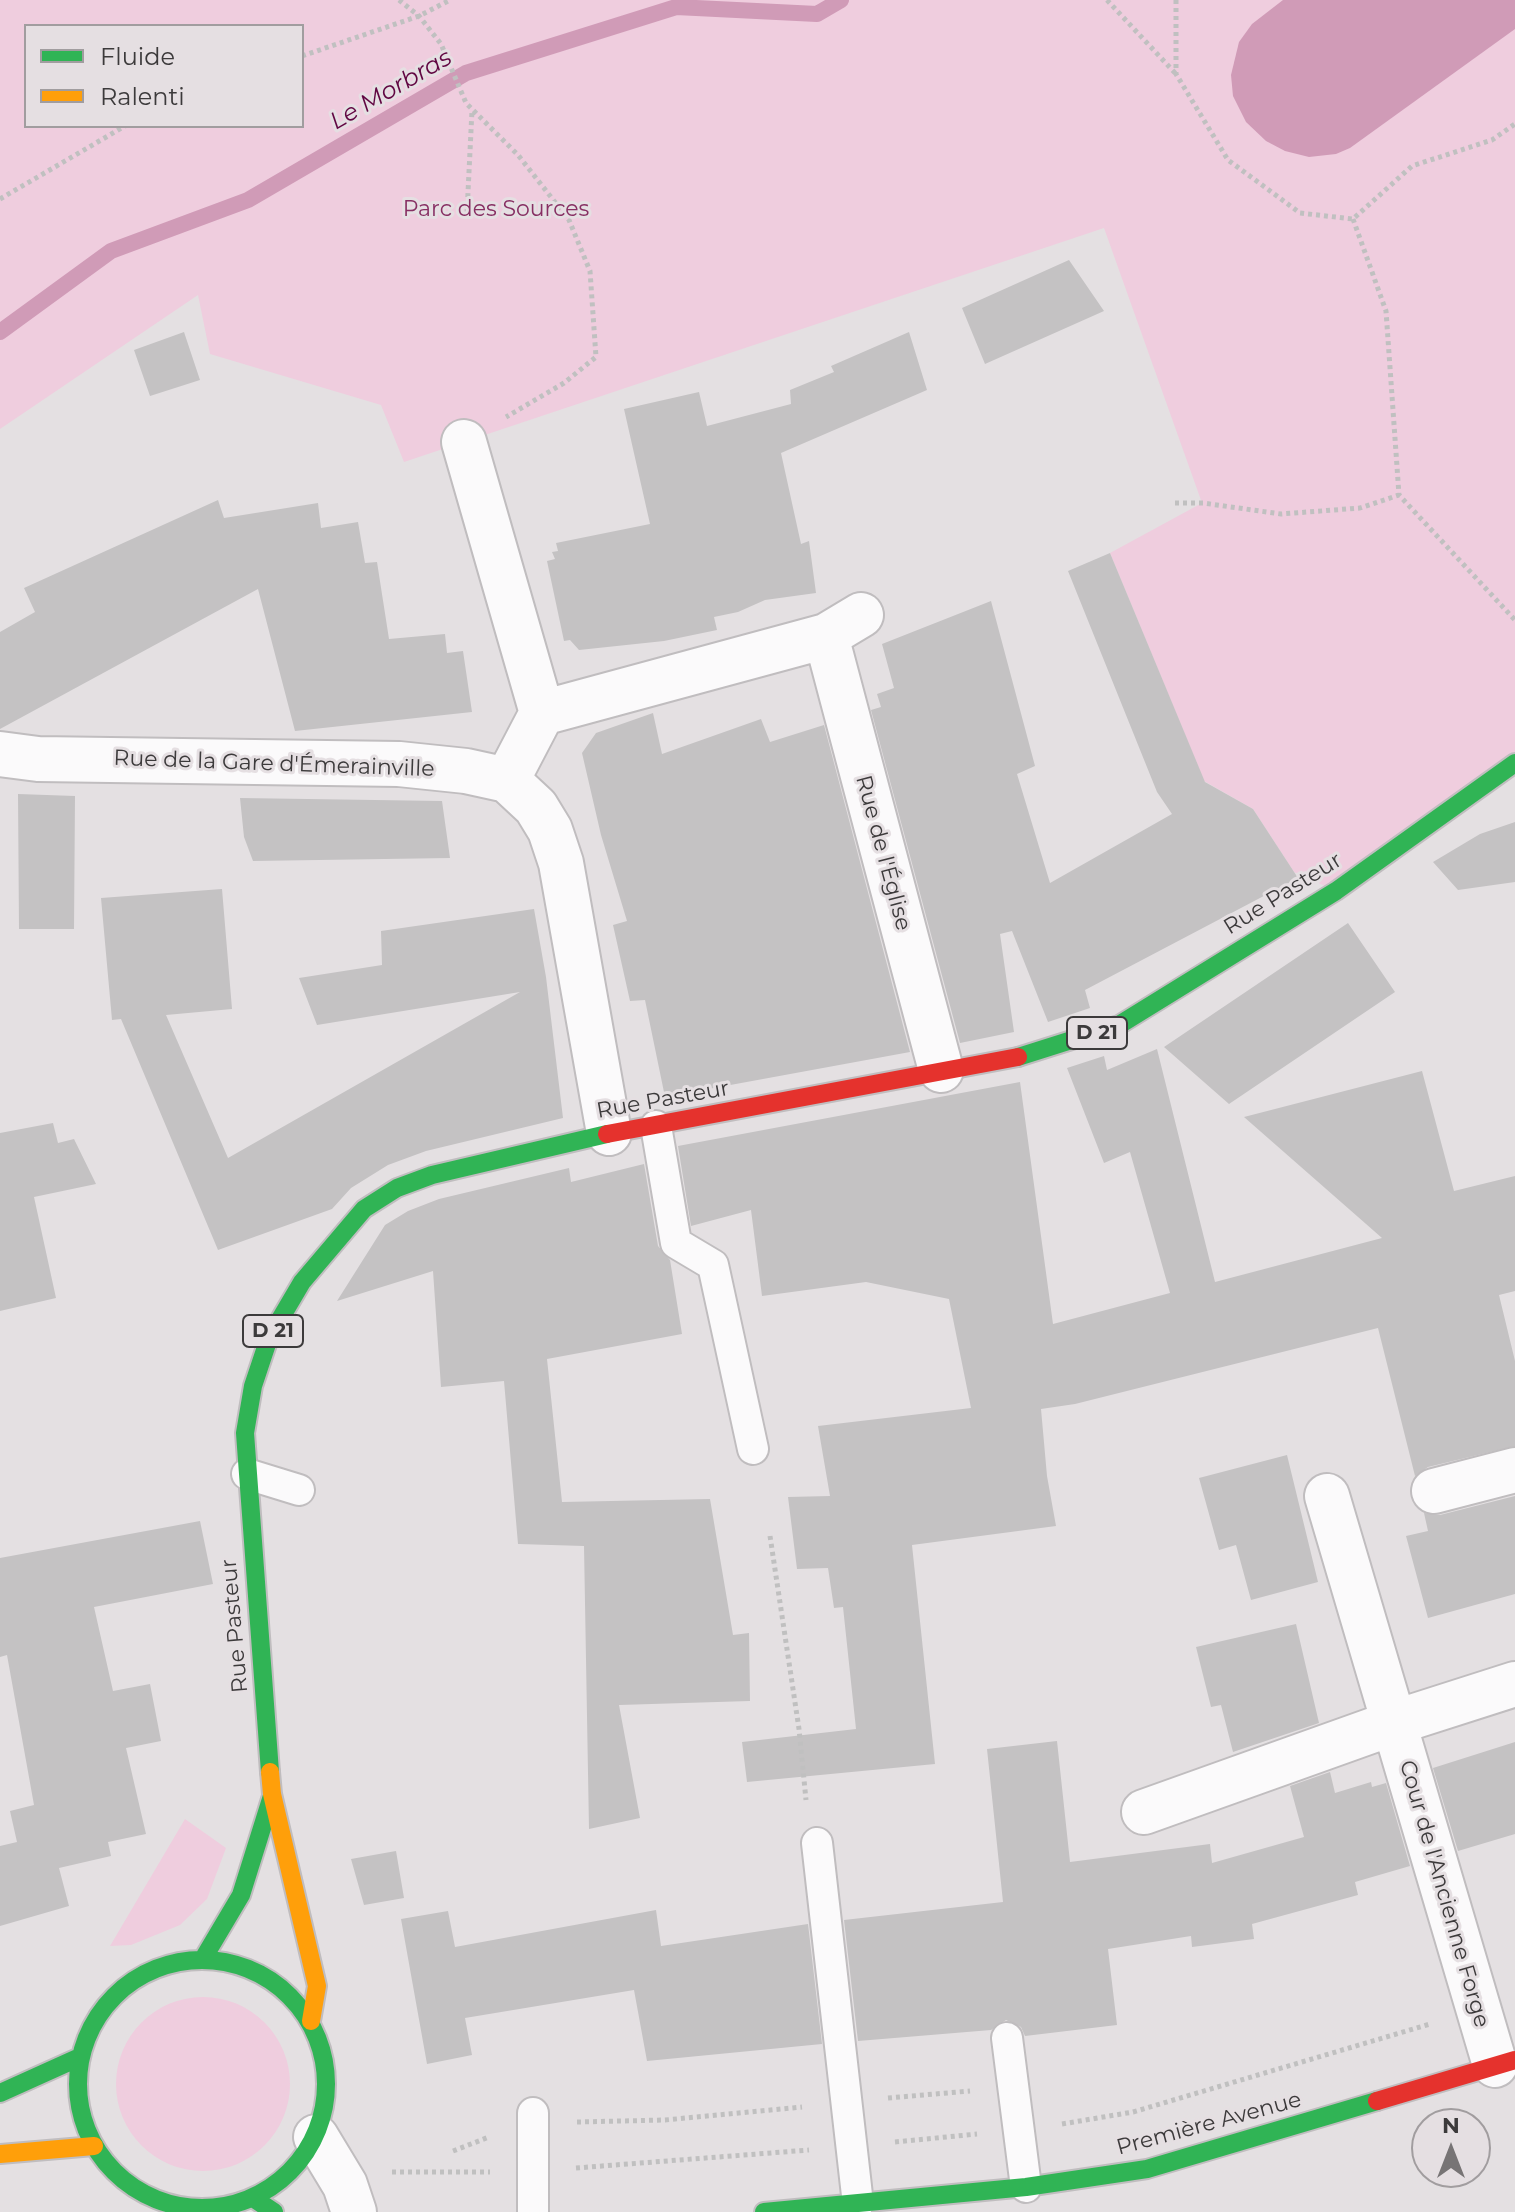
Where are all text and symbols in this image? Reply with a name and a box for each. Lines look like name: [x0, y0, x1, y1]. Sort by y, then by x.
legend: [24, 24, 304, 128]
text: Fluide: [100, 42, 175, 71]
water label: Le Morbras: [325, 44, 457, 136]
text: Ralenti: [100, 82, 185, 111]
park label: Parc des Sources: [403, 197, 589, 223]
street label: Rue de la Gare d'Émerainville: [113, 745, 435, 783]
street label: Rue de l'Église: [850, 773, 916, 933]
street label: Rue Pasteur: [1219, 847, 1347, 941]
road number: D 21: [1067, 1017, 1127, 1049]
street label: Rue Pasteur: [595, 1075, 731, 1125]
road number: D 21: [243, 1315, 303, 1347]
street label: Rue Pasteur: [216, 1558, 254, 1694]
street label: Cour de l'Ancienne Forge: [1393, 1757, 1495, 2031]
street label: Première Avenue: [1114, 2087, 1304, 2161]
north arrow: [1411, 2108, 1491, 2188]
text: N: [1442, 2112, 1460, 2139]

